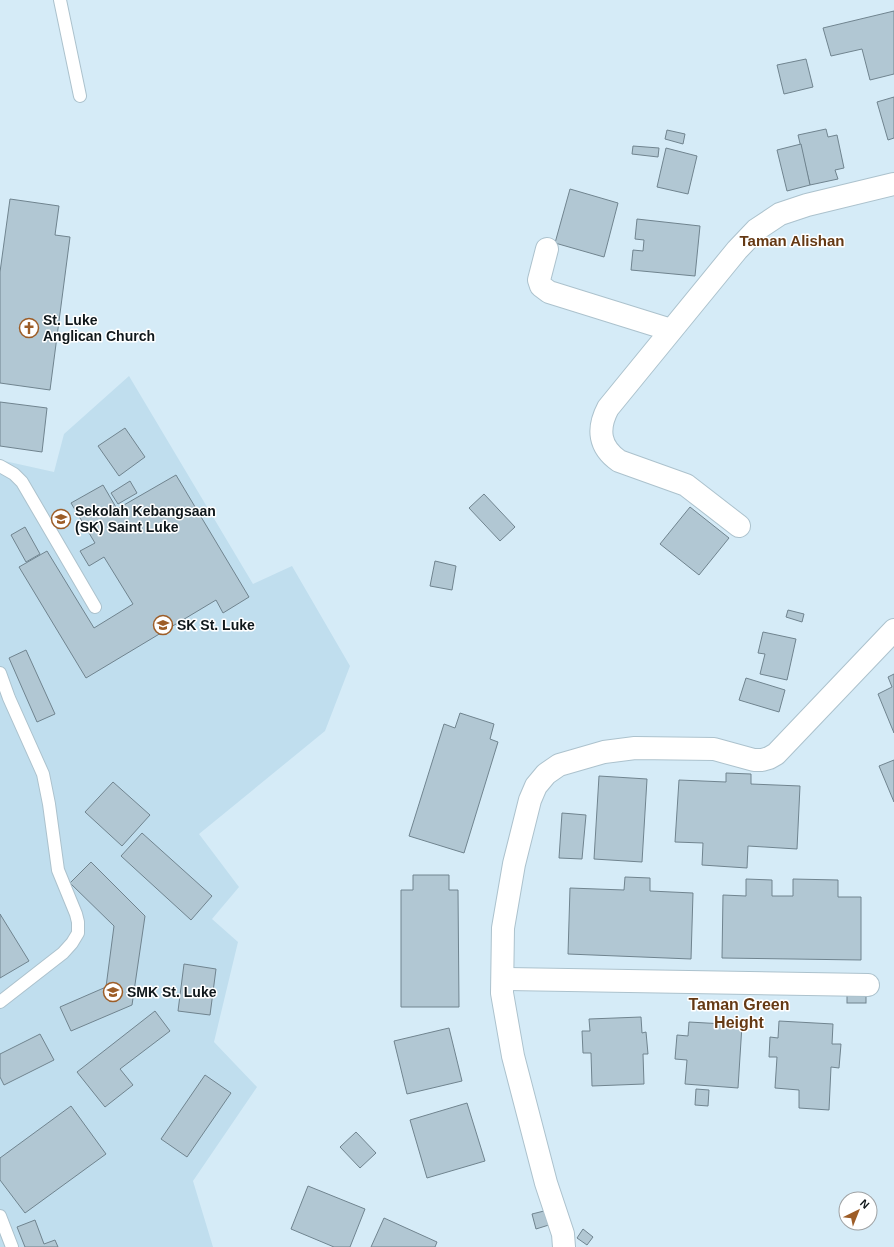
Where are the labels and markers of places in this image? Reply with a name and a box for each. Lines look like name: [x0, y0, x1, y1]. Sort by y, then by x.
place label: St. Luke Anglican Church: [43, 312, 155, 344]
church icon: St. Luke Anglican Church: [18, 317, 40, 339]
place label: Sekolah Kebangsaan (SK) Saint Luke: [75, 503, 216, 535]
school or university icon: Sekolah Kebangsaan (SK) Saint Luke: [50, 508, 72, 530]
school or university icon: SK St. Luke: [152, 614, 174, 636]
place label: SK St. Luke: [177, 617, 255, 633]
school or university icon: SMK St. Luke: [102, 981, 124, 1003]
place label: SMK St. Luke: [127, 984, 217, 1000]

